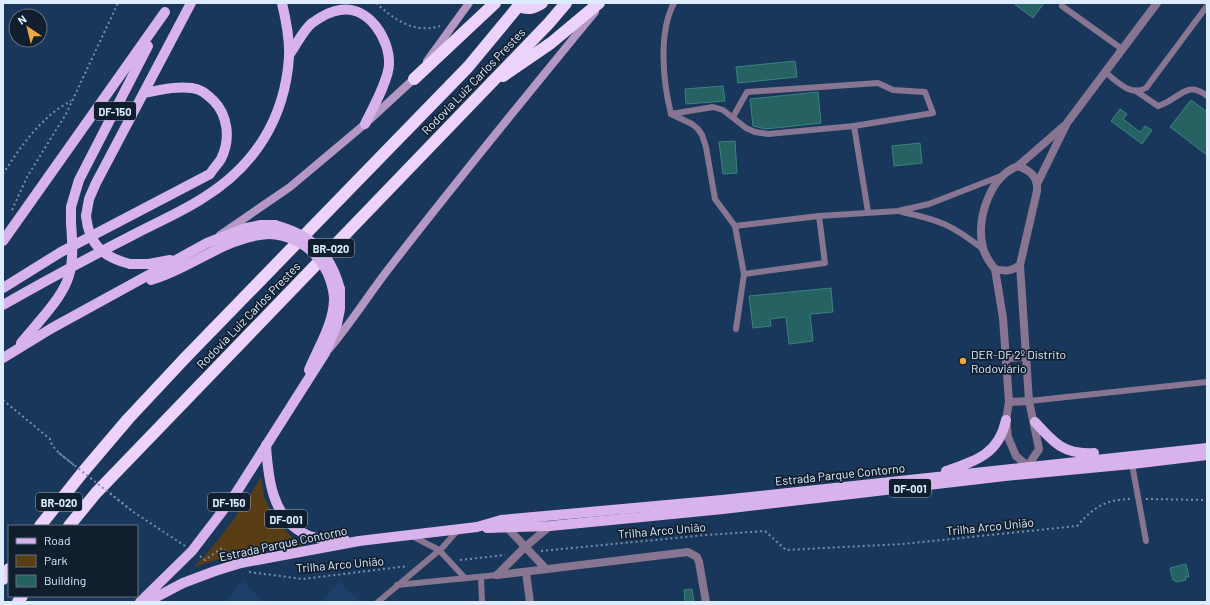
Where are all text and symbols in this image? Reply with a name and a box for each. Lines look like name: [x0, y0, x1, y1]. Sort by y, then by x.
north arrow: [8, 8, 48, 48]
text: N: [15, 12, 29, 27]
street label: Rodovia Luiz Carlos Prestes: [418, 25, 528, 137]
road number: DF-150: [94, 102, 136, 120]
road number: BR-020: [308, 239, 354, 257]
street label: Rodovia Luiz Carlos Prestes: [193, 259, 303, 371]
place label: DER-DF 2º Distrito Rodoviário: [971, 347, 1066, 375]
marker: DER-DF 2º Distrito Rodoviário: [958, 356, 968, 366]
street label: Estrada Parque Contorno: [774, 460, 906, 488]
road number: DF-001: [889, 479, 931, 497]
road number: BR-020: [36, 493, 82, 511]
road number: DF-150: [208, 493, 250, 511]
road number: DF-001: [265, 510, 307, 528]
street label: Trilha Arco União: [946, 514, 1034, 538]
street label: Trilha Arco União: [618, 519, 706, 541]
street label: Estrada Parque Contorno: [218, 523, 348, 563]
legend: [8, 525, 138, 597]
text: Road: [44, 533, 71, 547]
text: Park: [44, 553, 68, 567]
street label: Trilha Arco União: [296, 553, 384, 575]
text: Building: [44, 573, 86, 587]

